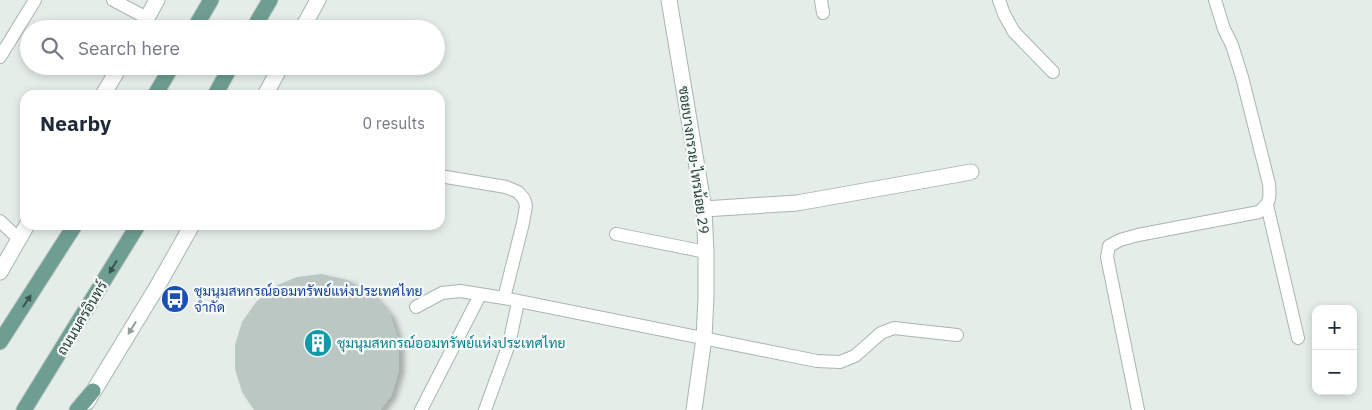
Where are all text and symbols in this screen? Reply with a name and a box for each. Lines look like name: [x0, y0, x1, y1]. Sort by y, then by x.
search box: [20, 20, 445, 75]
icon: search: [38, 34, 66, 62]
text: Search here: [78, 36, 180, 60]
street label: ซอยบางกรวย-ไทรน้อย 29: [675, 85, 713, 235]
text: Nearby: [40, 109, 111, 137]
text: 0 results: [362, 113, 425, 133]
one-way arrow: [108, 260, 117, 273]
street label: ถนนนครอินทร์: [53, 278, 111, 358]
place label: ชุมนุมสหกรณ์ออมทรัพย์แห่งประเทศไทย จำกัด: [194, 282, 423, 316]
bus stop icon: ชุมนุมสหกรณ์ออมทรัพย์แห่งประเทศไทย จำกัด: [160, 284, 190, 314]
one-way arrow: [22, 295, 32, 308]
map controls: [1312, 305, 1357, 395]
button: +: [1312, 305, 1357, 350]
one-way arrow: [128, 321, 137, 334]
building icon: ชุมนุมสหกรณ์ออมทรัพย์แห่งประเทศไทย: [303, 328, 333, 358]
place label: ชุมนุมสหกรณ์ออมทรัพย์แห่งประเทศไทย: [337, 334, 566, 353]
button: −: [1312, 350, 1357, 395]

